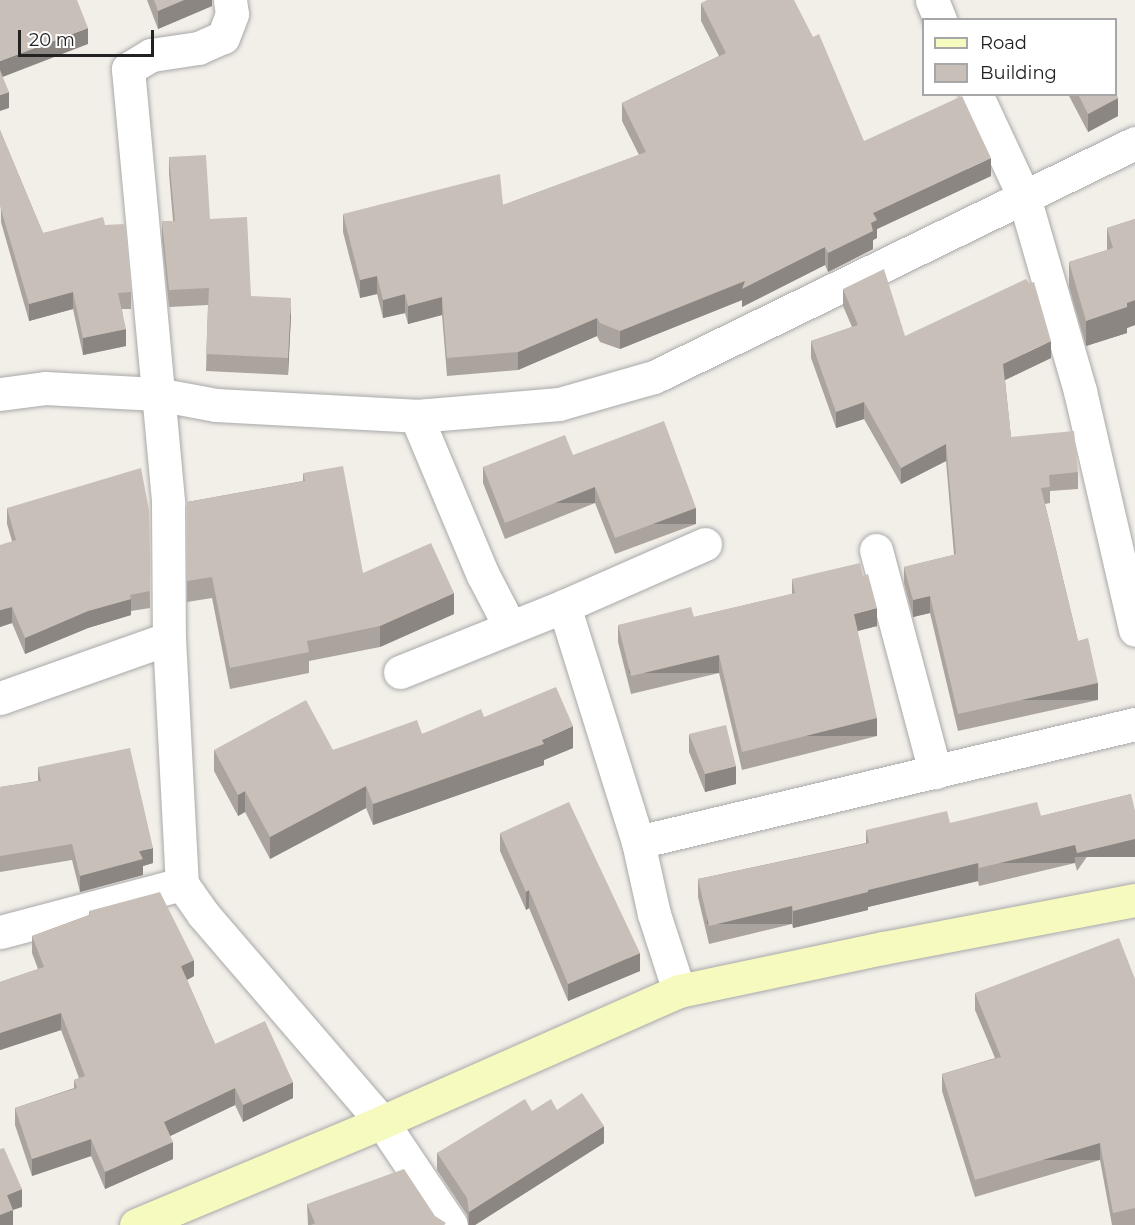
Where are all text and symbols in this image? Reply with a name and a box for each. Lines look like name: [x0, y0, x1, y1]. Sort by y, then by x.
scale bar: [21, 18, 158, 56]
legend: [922, 18, 1117, 96]
text: 20 m: [29, 29, 75, 51]
text: Road: [980, 32, 1027, 54]
text: Building: [980, 62, 1057, 84]

